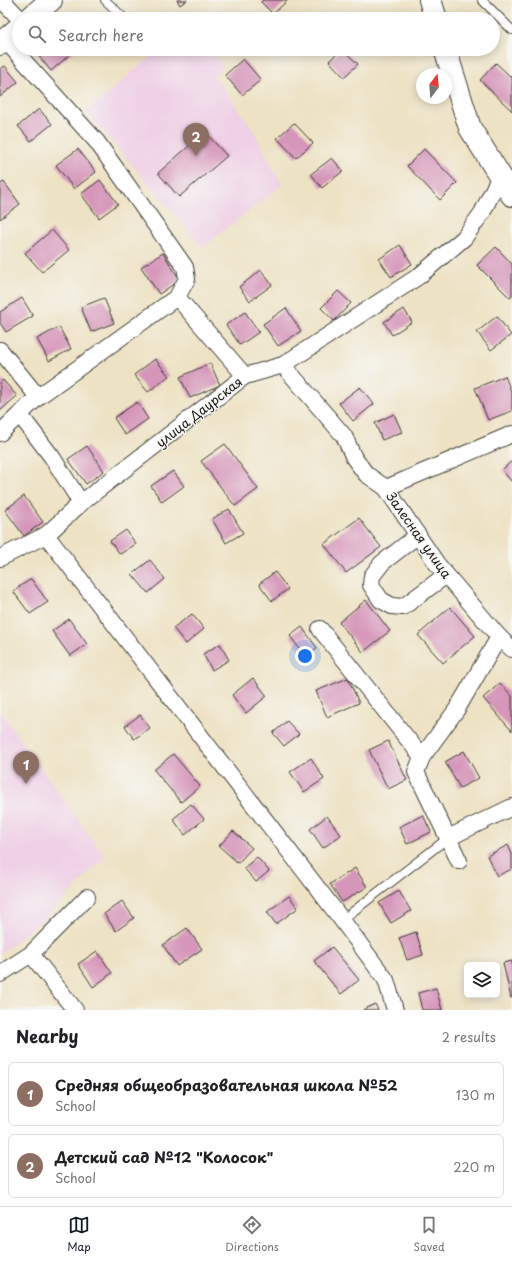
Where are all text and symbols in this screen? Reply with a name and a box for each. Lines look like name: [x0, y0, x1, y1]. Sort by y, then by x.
search box: [12, 12, 500, 56]
icon: search: [26, 23, 48, 45]
text: Search here: [58, 23, 144, 46]
north arrow: [416, 68, 452, 104]
pin: 2: [183, 123, 209, 156]
street label: улица Даурская: [151, 372, 246, 451]
street label: Залесная улица: [382, 487, 457, 583]
your location: [295, 646, 315, 666]
pin: 1: [13, 751, 39, 784]
map controls: [464, 962, 500, 998]
button: layers: [464, 962, 500, 998]
text: Nearby: [16, 1023, 78, 1049]
text: 2 results: [442, 1027, 496, 1046]
text: Средняя общеобразовательная школа №52: [55, 1073, 398, 1096]
text: 1: [27, 1085, 33, 1104]
text: 130 m: [456, 1085, 495, 1104]
text: School: [55, 1096, 96, 1115]
text: Детский сад №12 "Колосок": [55, 1145, 273, 1168]
text: 2: [25, 1157, 35, 1176]
text: 220 m: [453, 1157, 495, 1176]
text: School: [55, 1168, 96, 1187]
tab: Map: [67, 1214, 91, 1255]
tab: Directions: [225, 1214, 279, 1255]
tab: Saved: [413, 1214, 445, 1255]

